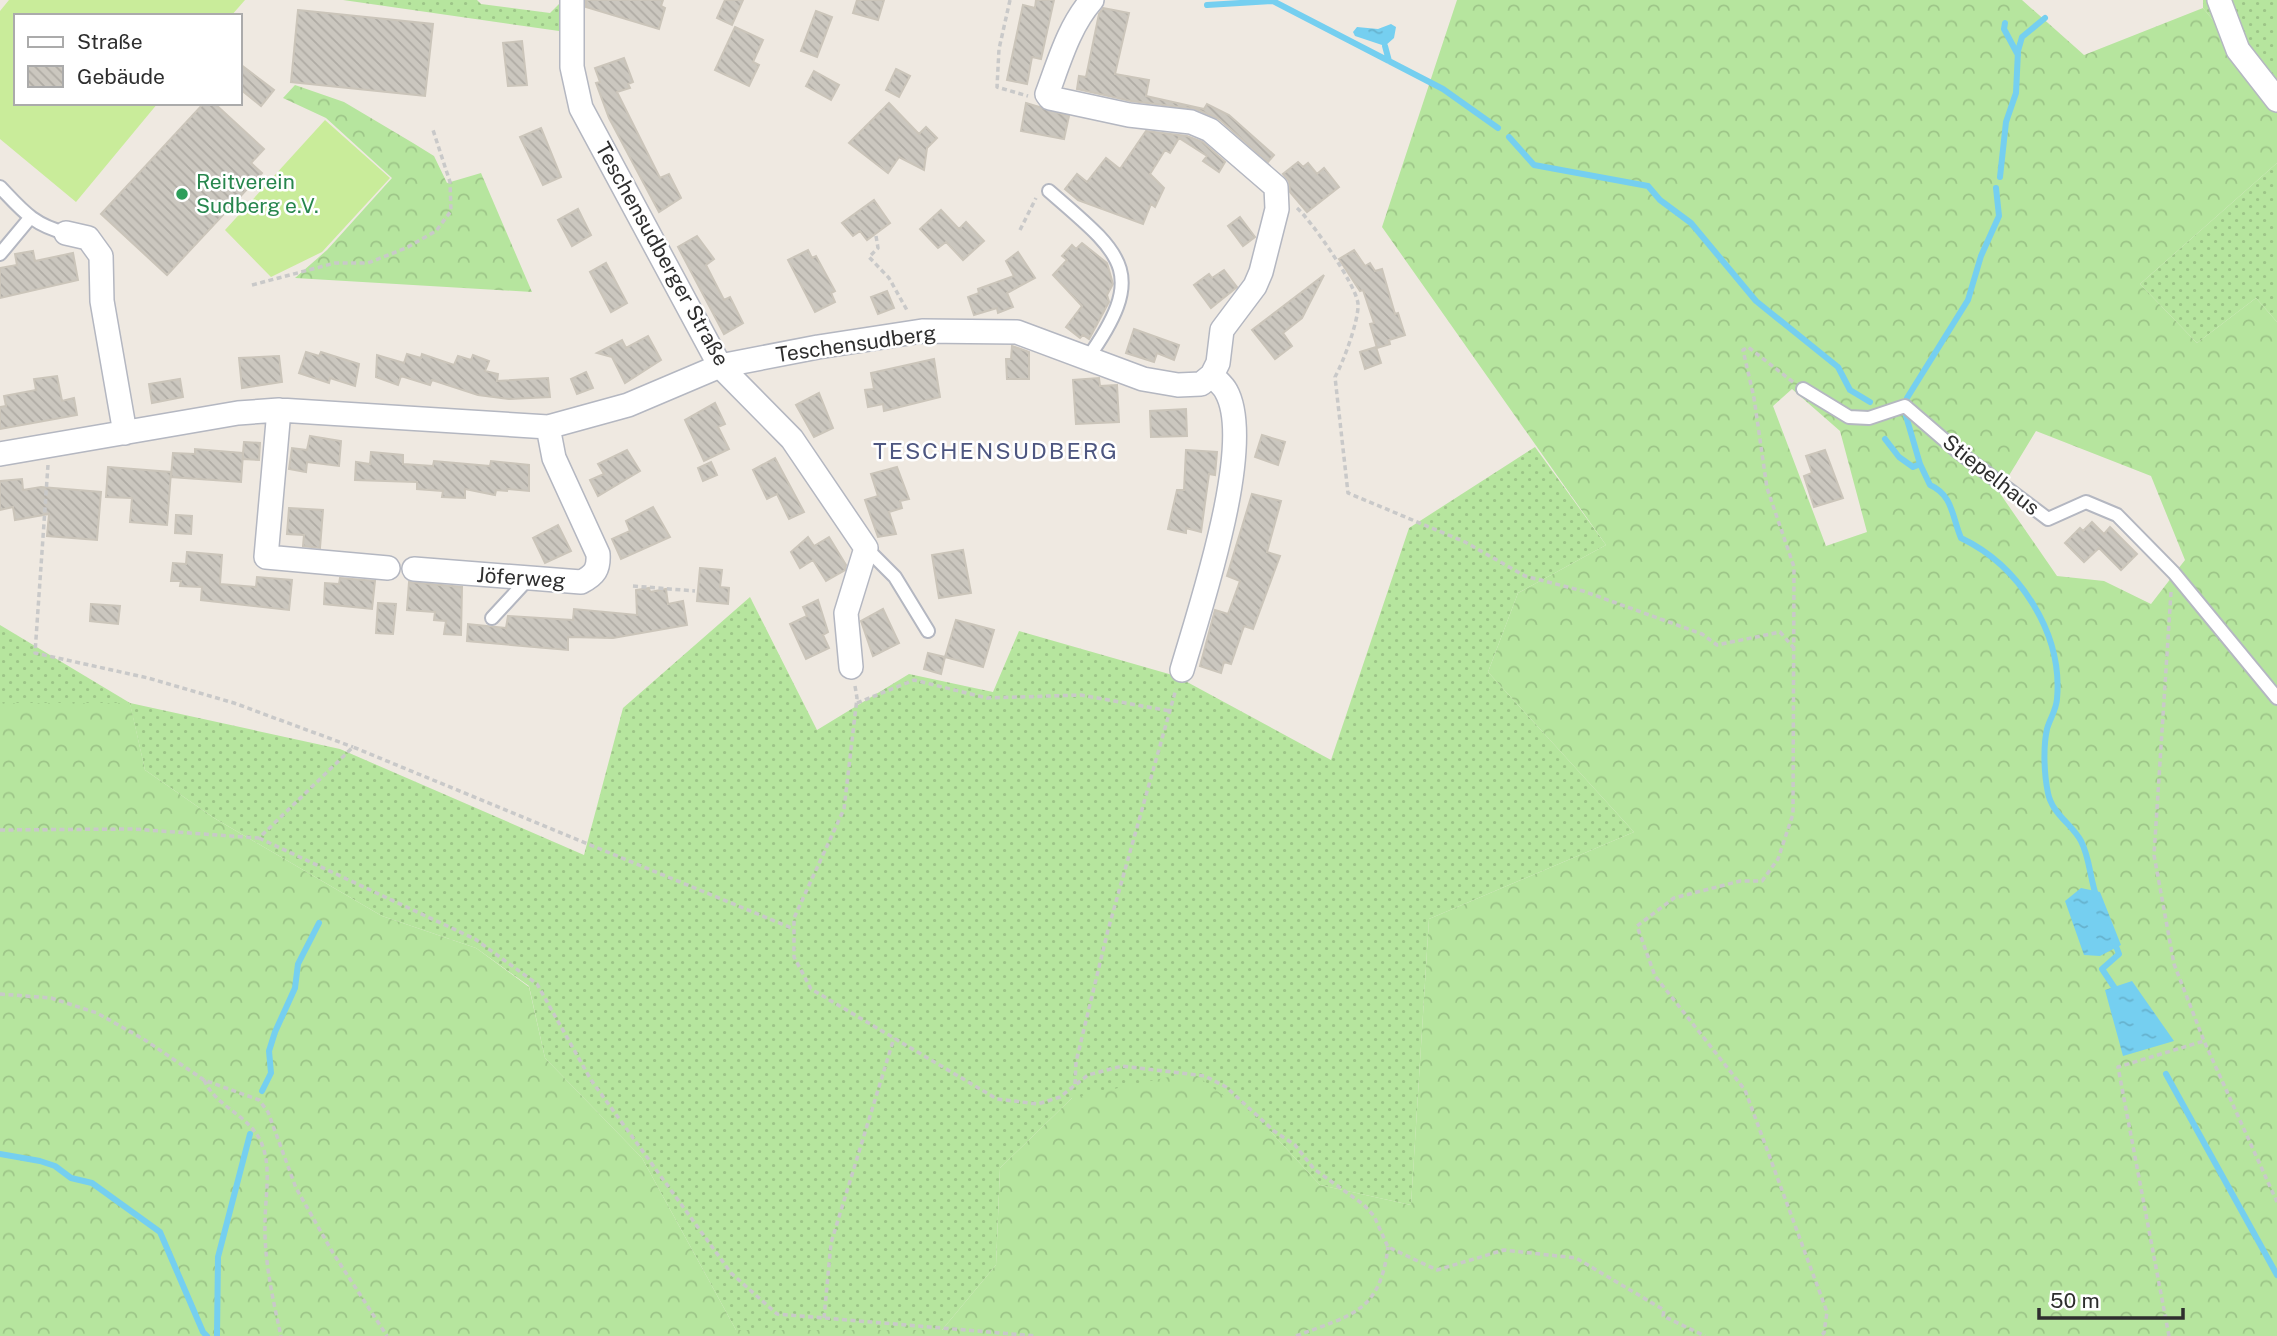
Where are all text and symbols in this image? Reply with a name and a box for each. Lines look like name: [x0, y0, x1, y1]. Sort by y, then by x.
legend: [14, 14, 242, 105]
text: Straße: [77, 29, 143, 54]
text: Gebäude: [77, 64, 165, 89]
street label: Teschensudberger Straße: [590, 137, 734, 370]
place label: Reitverein Sudberg e.V.: [196, 169, 319, 218]
marker: Reitverein Sudberg e.V.: [174, 186, 190, 202]
street label: Teschensudberg: [774, 320, 938, 367]
street label: Stiepelhaus: [1938, 429, 2045, 520]
district label: TESCHENSUDBERG: [873, 437, 1119, 464]
street label: Jöferweg: [476, 562, 566, 593]
scale bar: [2039, 1276, 2182, 1320]
text: 50 m: [2050, 1288, 2100, 1313]

